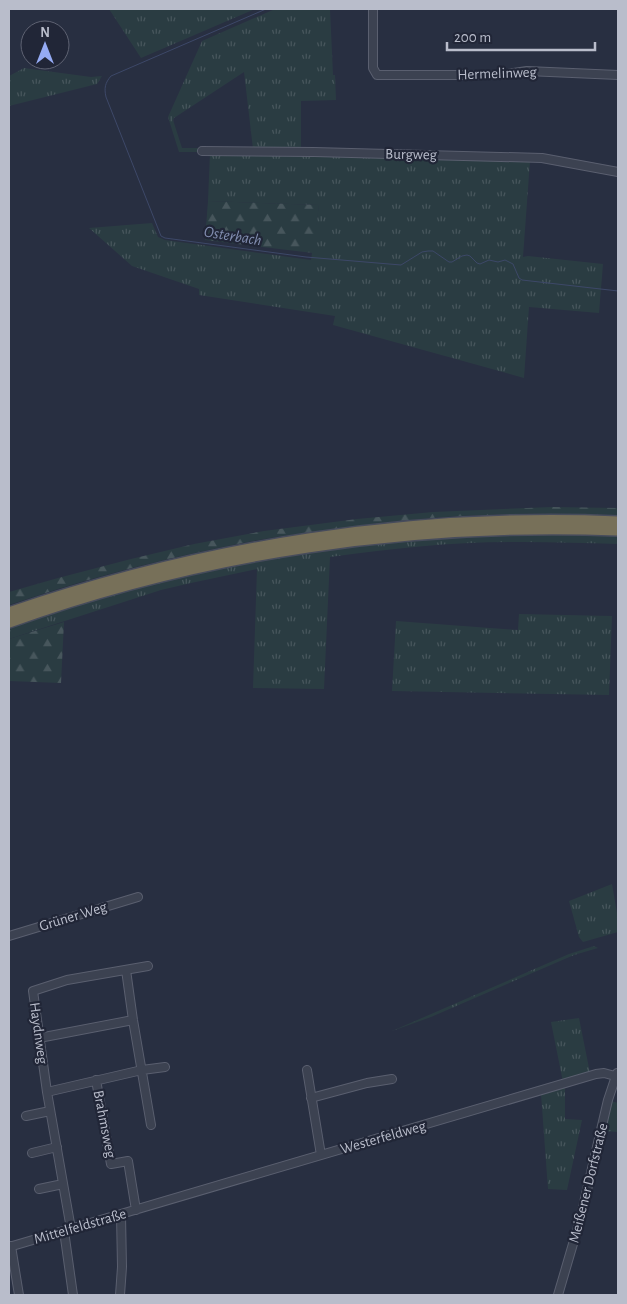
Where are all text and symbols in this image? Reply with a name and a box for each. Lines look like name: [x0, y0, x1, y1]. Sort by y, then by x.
north arrow: [20, 20, 70, 70]
scale bar: [447, 20, 594, 52]
text: N: [40, 26, 50, 40]
text: 200 m: [454, 30, 491, 45]
street label: Hermelinweg: [457, 65, 538, 82]
street label: Burgweg: [385, 147, 438, 162]
water label: Osterbach: [203, 224, 263, 248]
street label: Grüner Weg: [38, 899, 109, 934]
street label: Haydnweg: [27, 1001, 50, 1066]
street label: Brahmsweg: [91, 1089, 119, 1160]
street label: Westerfeldweg: [339, 1118, 428, 1157]
street label: Meißener Dorfstraße: [566, 1122, 611, 1245]
street label: Mittelfeldstraße: [32, 1206, 128, 1247]

